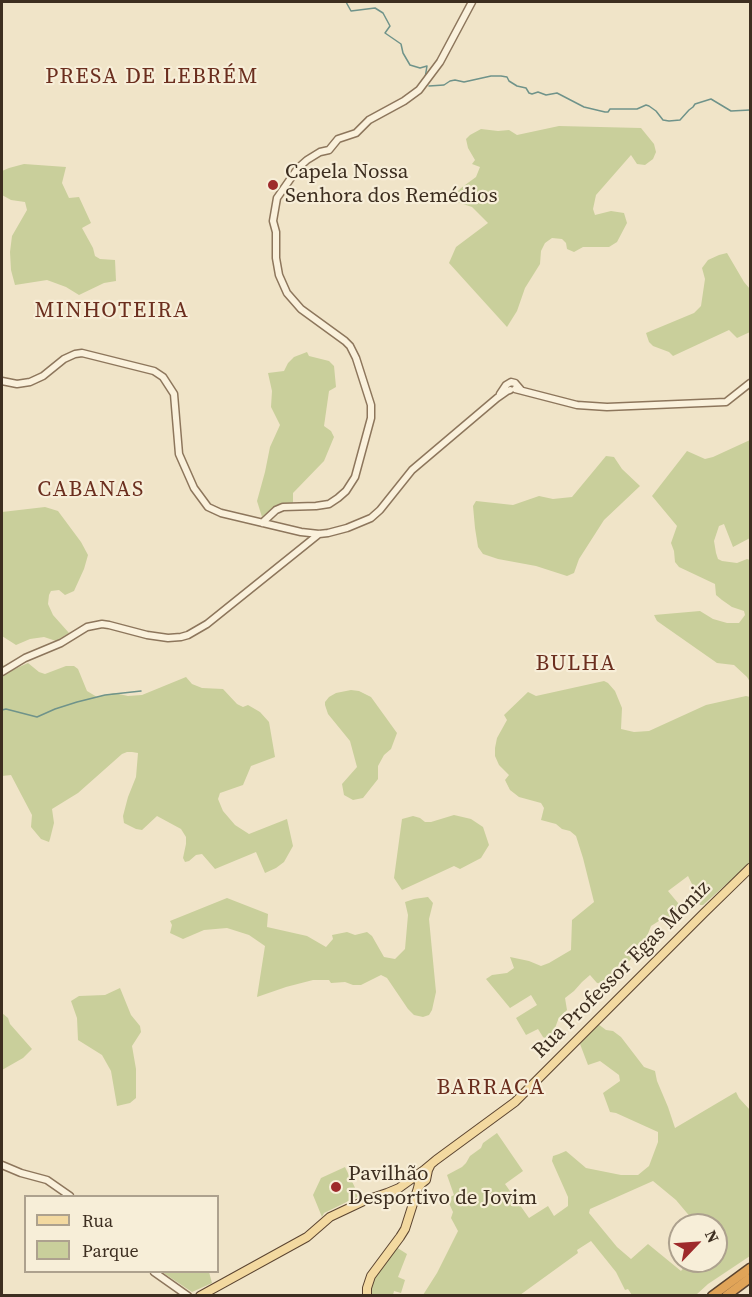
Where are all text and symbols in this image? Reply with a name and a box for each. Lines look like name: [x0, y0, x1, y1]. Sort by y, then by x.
district label: PRESA DE LEBRÉM: [45, 64, 259, 90]
place label: Capela Nossa Senhora dos Remédios: [285, 160, 498, 210]
marker: Capela Nossa Senhora dos Remédios: [266, 178, 280, 192]
district label: MINHOTEIRA: [35, 298, 189, 324]
district label: CABANAS: [37, 477, 145, 503]
district label: BULHA: [536, 651, 616, 677]
street label: Rua Professor Egas Moniz: [528, 876, 716, 1064]
district label: BARRACA: [436, 1075, 546, 1101]
place label: Pavilhão Desportivo de Jovim: [348, 1162, 537, 1212]
marker: Pavilhão Desportivo de Jovim: [329, 1180, 343, 1194]
legend: [24, 1195, 219, 1273]
text: Rua: [82, 1208, 113, 1233]
north arrow: [668, 1213, 728, 1273]
text: N: [700, 1226, 725, 1246]
text: Parque: [82, 1238, 139, 1263]

